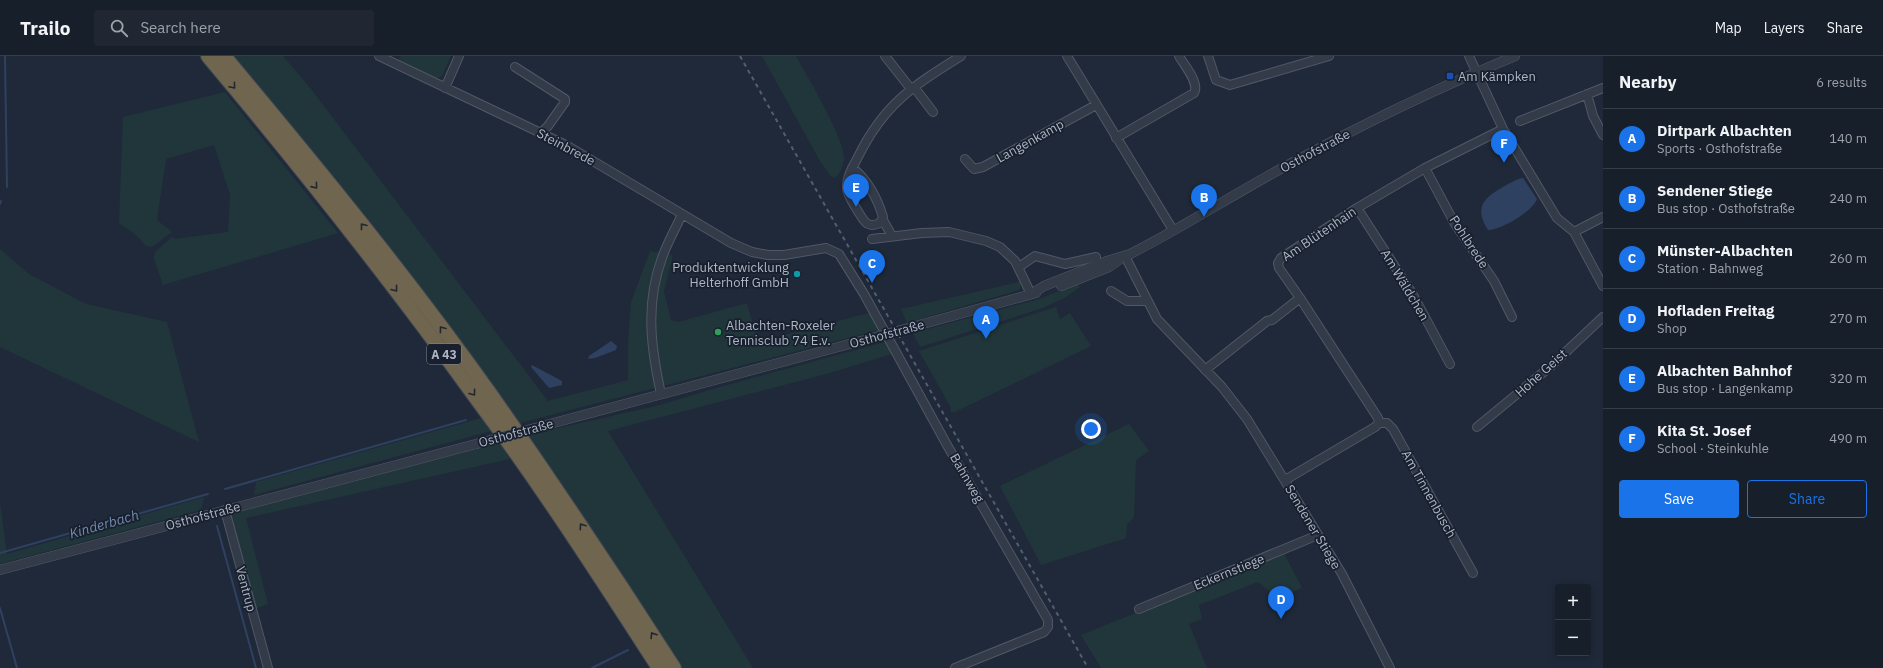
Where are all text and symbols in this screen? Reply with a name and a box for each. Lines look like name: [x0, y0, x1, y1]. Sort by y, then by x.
search box: [94, 10, 374, 46]
text: Trailo: [20, 16, 70, 40]
icon: search: [108, 17, 130, 39]
text: Search here: [140, 18, 221, 37]
text: Map: [1715, 19, 1742, 37]
text: Layers: [1764, 19, 1805, 37]
text: Share: [1827, 19, 1863, 37]
place label: Am Kämpken: [1458, 68, 1536, 85]
marker: Am Kämpken: [1445, 71, 1455, 81]
text: Nearby: [1619, 71, 1677, 93]
text: 6 results: [1816, 74, 1867, 91]
one-way arrow: [228, 81, 235, 88]
street label: Langenkamp: [993, 115, 1067, 167]
text: Dirtpark Albachten: [1657, 121, 1792, 140]
street label: Steinbrede: [534, 124, 598, 170]
street label: Osthofstraße: [1277, 125, 1353, 177]
pin: F: [1491, 130, 1517, 163]
text: A: [1628, 130, 1636, 147]
text: 140 m: [1829, 130, 1867, 147]
text: Sports · Osthofstraße: [1657, 140, 1782, 157]
pin: E: [843, 174, 869, 207]
text: Sendener Stiege: [1657, 181, 1773, 200]
one-way arrow: [310, 182, 317, 189]
pin: B: [1191, 184, 1217, 217]
text: B: [1628, 190, 1636, 207]
text: 240 m: [1829, 190, 1867, 207]
text: Bus stop · Osthofstraße: [1657, 200, 1795, 217]
street label: Am Blütenhain: [1279, 203, 1359, 265]
street label: Pohlbrede: [1446, 212, 1492, 272]
one-way arrow: [360, 223, 367, 230]
text: Münster-Albachten: [1657, 241, 1793, 260]
street label: Am Wäldchen: [1377, 246, 1433, 324]
pin: C: [859, 250, 885, 283]
text: C: [1628, 250, 1636, 267]
text: 260 m: [1829, 250, 1867, 267]
place label: Produktentwicklung Helterhoff GmbH: [672, 259, 789, 291]
text: Station · Bahnweg: [1657, 260, 1763, 277]
marker: Produktentwicklung Helterhoff GmbH: [792, 269, 802, 279]
one-way arrow: [391, 284, 398, 291]
text: Hofladen Freitag: [1657, 301, 1774, 320]
pin: A: [973, 306, 999, 339]
text: D: [1627, 310, 1637, 327]
text: 270 m: [1829, 310, 1867, 327]
street label: Osthofstraße: [848, 316, 926, 352]
place label: Albachten-Roxeler Tennisclub 74 E.v.: [726, 317, 835, 349]
text: Shop: [1657, 320, 1687, 337]
one-way arrow: [439, 326, 446, 333]
marker: Albachten-Roxeler Tennisclub 74 E.v.: [713, 327, 723, 337]
road number: A 43: [427, 344, 461, 364]
street label: Hohe Geist: [1511, 345, 1571, 401]
text: Albachten Bahnhof: [1657, 361, 1792, 380]
text: E: [1628, 370, 1636, 387]
text: 320 m: [1829, 370, 1867, 387]
text: Bus stop · Langenkamp: [1657, 380, 1793, 397]
one-way arrow: [468, 389, 476, 396]
street label: Osthofstraße: [477, 415, 555, 451]
your location: [1081, 419, 1101, 439]
text: Kita St. Josef: [1657, 421, 1751, 440]
text: F: [1628, 430, 1636, 447]
text: 490 m: [1829, 430, 1867, 447]
text: School · Steinkuhle: [1657, 440, 1769, 457]
street label: Am Tinnenbusch: [1398, 447, 1460, 541]
street label: Bahnweg: [946, 450, 988, 506]
button: Save: [1619, 480, 1739, 518]
button: Share: [1747, 480, 1867, 518]
street label: Sendener Stiege: [1281, 482, 1345, 572]
street label: Osthofstraße: [164, 498, 242, 534]
water label: Kinderbach: [67, 505, 141, 543]
one-way arrow: [579, 524, 586, 531]
street label: Eckernstiege: [1191, 550, 1267, 594]
street label: Ventrup: [232, 564, 260, 614]
map controls: [1555, 584, 1591, 656]
button: +: [1555, 584, 1591, 620]
pin: D: [1268, 586, 1294, 619]
button: −: [1555, 620, 1591, 656]
one-way arrow: [650, 632, 658, 639]

